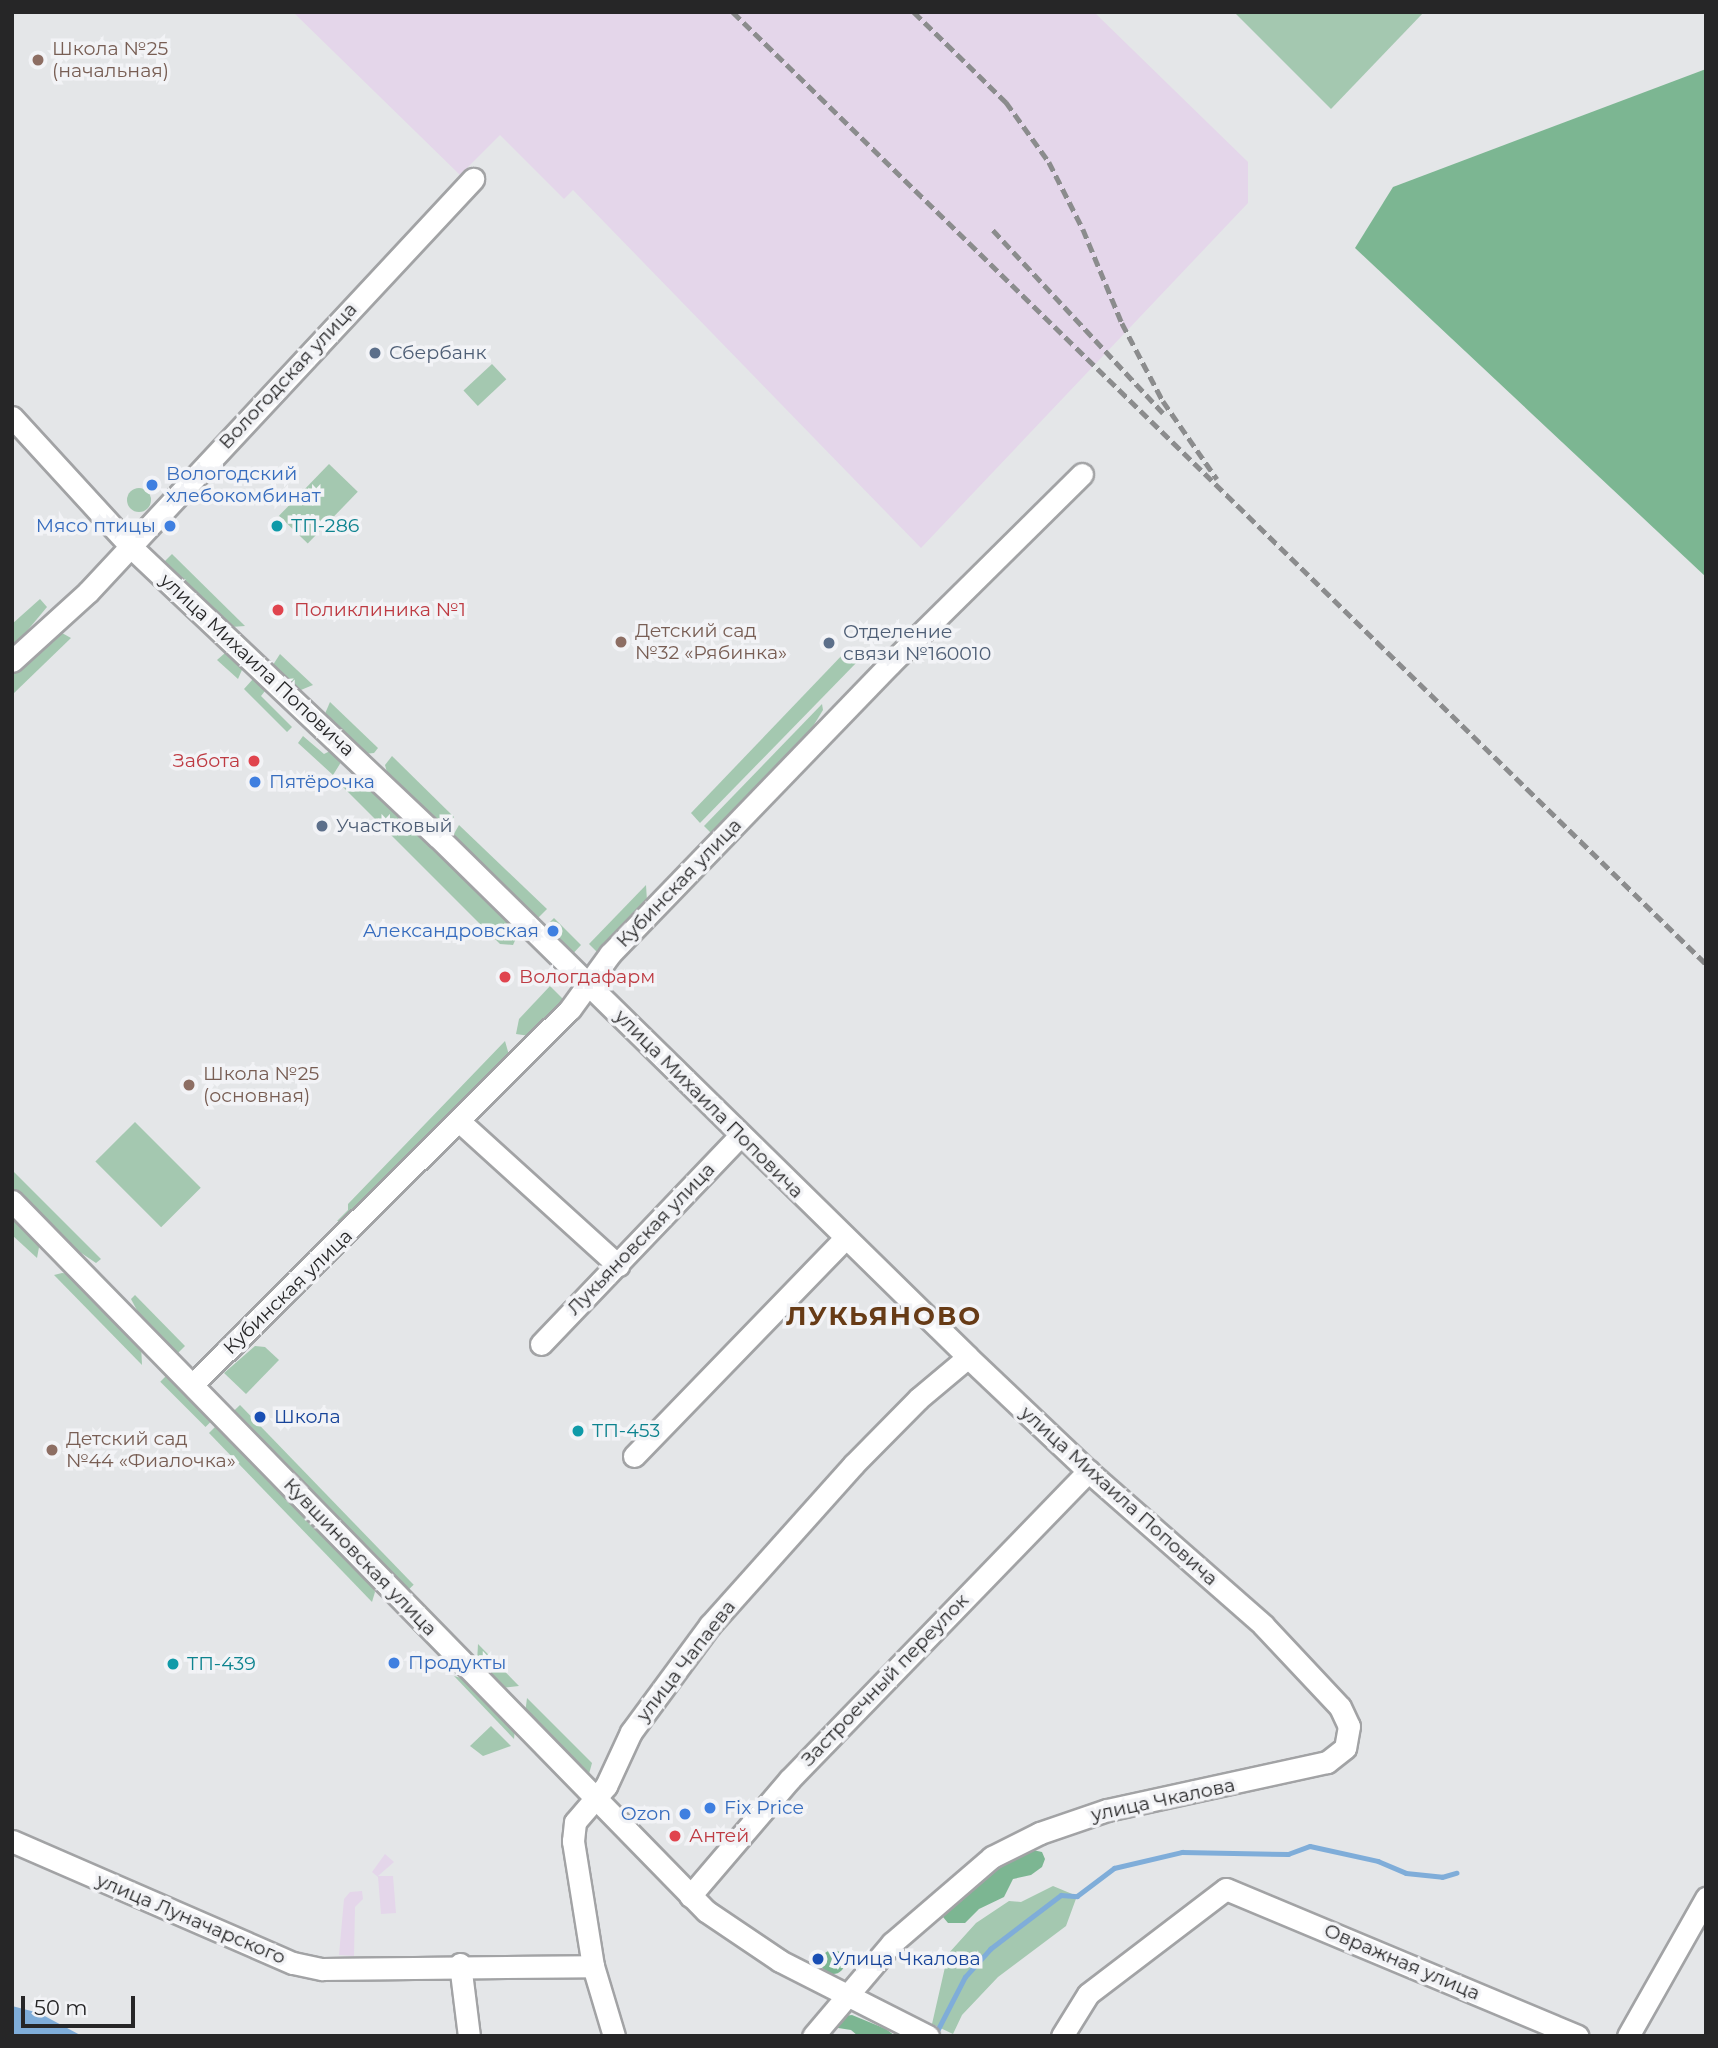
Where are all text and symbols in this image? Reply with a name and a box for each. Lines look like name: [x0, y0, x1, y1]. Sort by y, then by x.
place label: Школа №25 (начальная): [52, 38, 169, 82]
marker: Школа №25 (начальная): [30, 52, 46, 68]
street label: Вологодская улица: [214, 298, 362, 454]
place label: Сбербанк: [389, 342, 487, 364]
marker: Сбербанк: [367, 345, 383, 361]
place label: Вологодский хлебокомбинат: [166, 463, 321, 507]
marker: Вологодский хлебокомбинат: [144, 477, 160, 493]
place label: Мясо птицы: [36, 515, 156, 537]
place label: ТП-286: [291, 515, 359, 537]
marker: Мясо птицы: [162, 518, 178, 534]
marker: ТП-286: [269, 518, 285, 534]
street label: улица Михаила Поповича: [155, 569, 359, 761]
place label: Поликлиника №1: [294, 599, 466, 621]
marker: Поликлиника №1: [268, 600, 288, 620]
place label: Детский сад №32 «Рябинка»: [635, 620, 787, 664]
place label: Отделение связи №160010: [843, 621, 991, 665]
marker: Детский сад №32 «Рябинка»: [613, 634, 629, 650]
marker: Отделение связи №160010: [821, 635, 837, 651]
place label: Забота: [173, 750, 240, 772]
marker: Забота: [246, 753, 262, 769]
place label: Пятёрочка: [269, 771, 375, 793]
marker: Пятёрочка: [247, 774, 263, 790]
street label: Кубинская улица: [612, 814, 746, 952]
place label: Участковый: [336, 815, 453, 837]
marker: Участковый: [314, 818, 330, 834]
place label: Александровская: [363, 920, 539, 942]
marker: Александровская: [545, 923, 561, 939]
place label: Вологдафарм: [519, 966, 655, 988]
marker: Вологдафарм: [497, 969, 513, 985]
street label: улица Михаила Поповича: [610, 1005, 808, 1203]
place label: Школа №25 (основная): [203, 1063, 319, 1107]
marker: Школа №25 (основная): [181, 1077, 197, 1093]
street label: Лукьяновская улица: [562, 1158, 720, 1320]
street label: Кубинская улица: [219, 1225, 357, 1359]
district label: ЛУКЬЯНОВО: [787, 1301, 981, 1333]
street label: улица Михаила Поповича: [1016, 1401, 1222, 1591]
place label: Школа: [274, 1406, 341, 1428]
marker: Школа: [252, 1409, 268, 1425]
place label: ТП-453: [592, 1420, 660, 1442]
marker: ТП-453: [570, 1423, 586, 1439]
place label: Детский сад №44 «Фиалочка»: [66, 1428, 236, 1472]
marker: Детский сад №44 «Фиалочка»: [44, 1442, 60, 1458]
street label: Кувшиновская улица: [279, 1473, 441, 1641]
street label: Застроечный переулок: [797, 1589, 973, 1771]
street label: улица Чапаева: [632, 1596, 740, 1726]
place label: Продукты: [408, 1652, 506, 1674]
place label: ТП-439: [187, 1653, 256, 1675]
marker: Продукты: [386, 1655, 402, 1671]
marker: ТП-439: [165, 1656, 181, 1672]
street label: улица Чкалова: [1089, 1774, 1237, 1826]
place label: Fix Price: [724, 1797, 804, 1819]
marker: Fix Price: [702, 1800, 718, 1816]
place label: Ozon: [621, 1803, 671, 1825]
marker: Ozon: [677, 1806, 693, 1822]
place label: Антей: [689, 1825, 749, 1847]
marker: Антей: [667, 1828, 683, 1844]
street label: улица Луначарского: [93, 1869, 289, 1969]
street label: Овражная улица: [1321, 1919, 1483, 2005]
place label: Улица Чкалова: [832, 1948, 981, 1970]
marker: Улица Чкалова: [810, 1951, 826, 1967]
scale bar: [24, 1982, 138, 2026]
text: 50 m: [34, 1995, 88, 2020]

